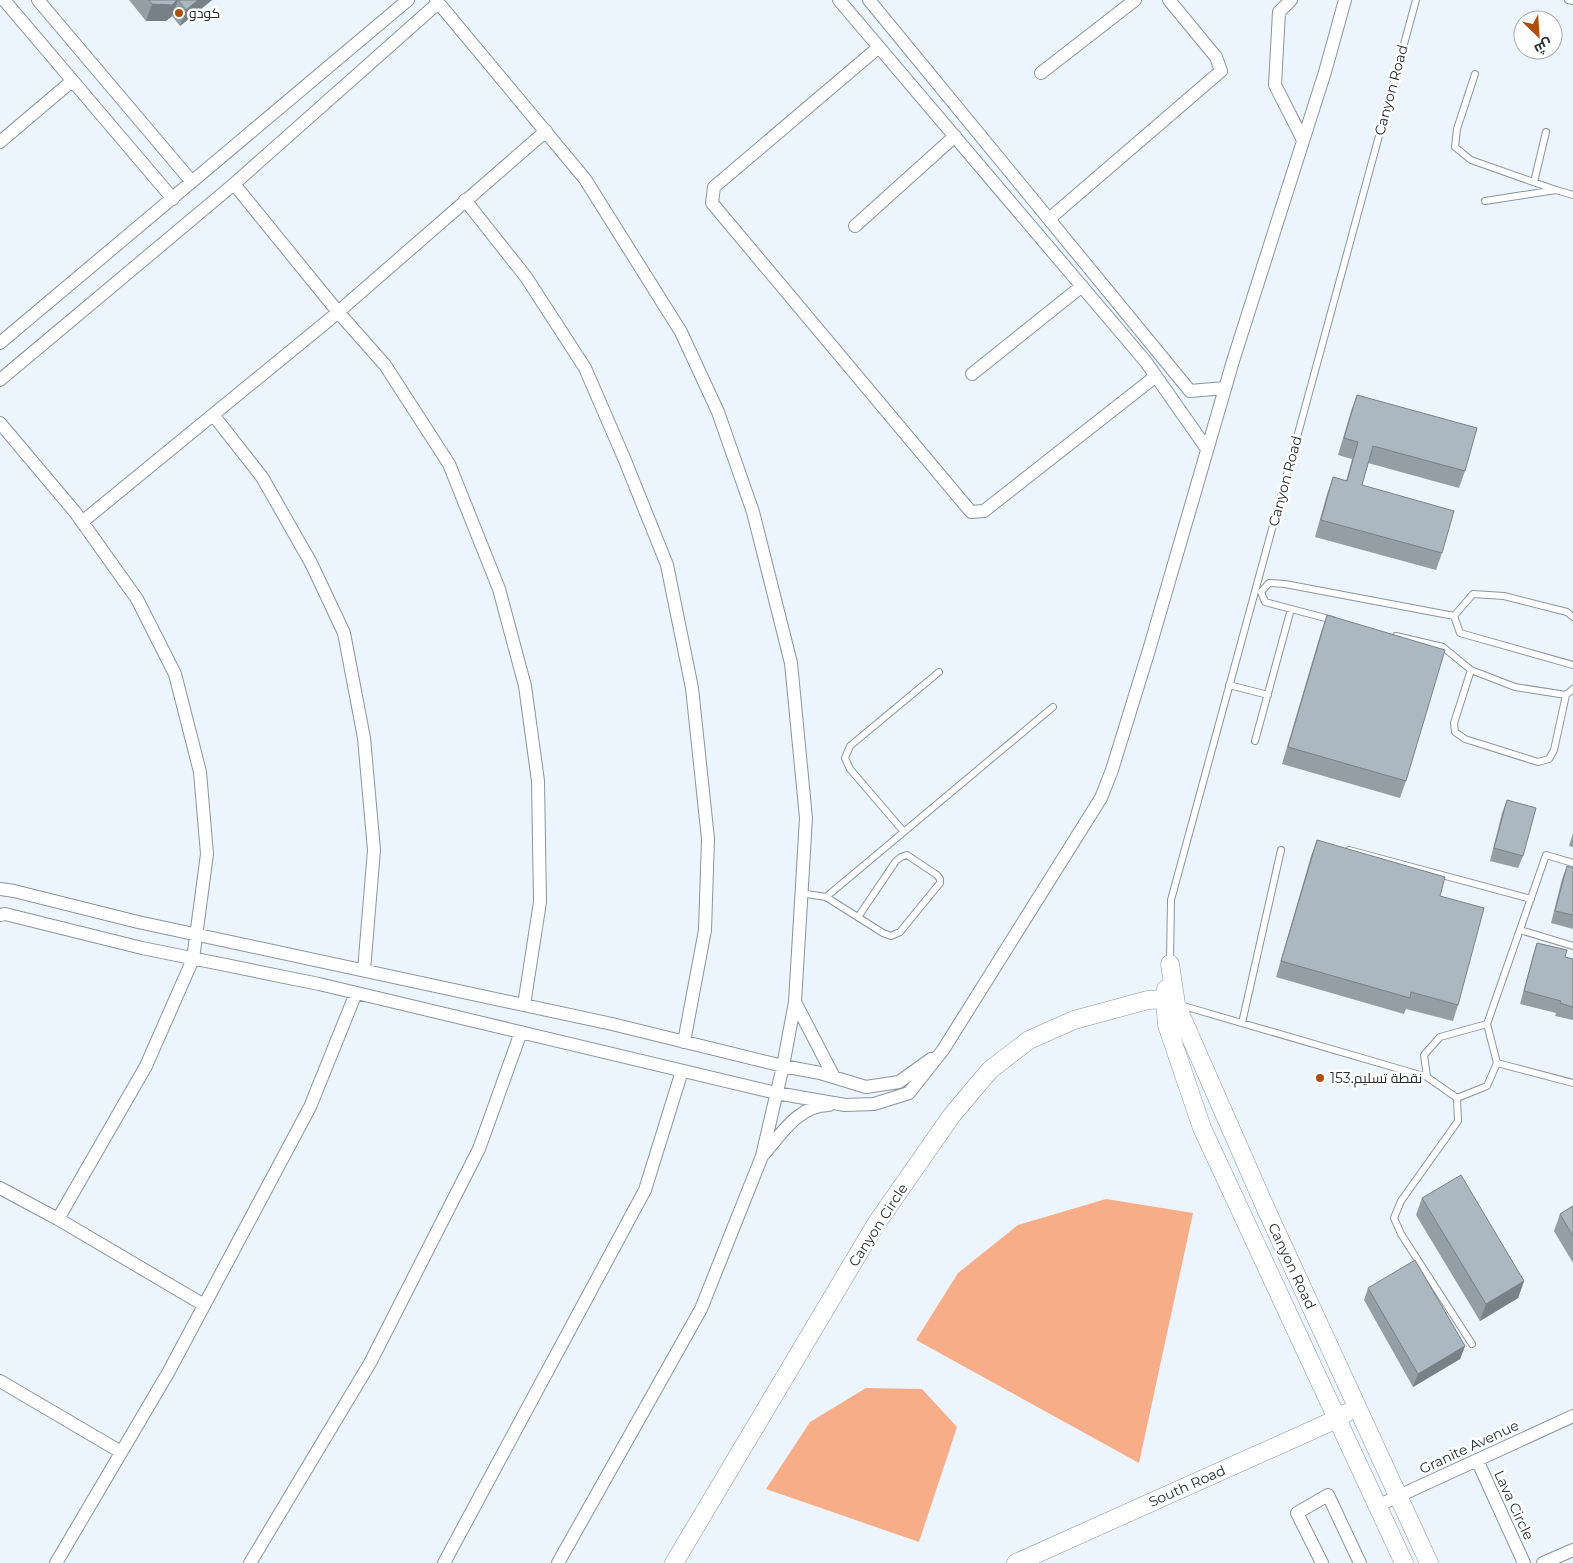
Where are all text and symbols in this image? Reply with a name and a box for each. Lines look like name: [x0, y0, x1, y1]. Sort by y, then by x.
place label: كودو: [189, 4, 220, 22]
marker: كودو: [173, 7, 185, 19]
north arrow: [1513, 10, 1563, 60]
text: ش: [1532, 35, 1555, 59]
street label: Canyon Road: [1370, 43, 1412, 137]
street label: Canyon Road: [1264, 434, 1306, 528]
place label: نقطة تسليم.153: [1330, 1069, 1422, 1088]
marker: نقطة تسليم.153: [1314, 1072, 1326, 1084]
street label: Canyon Circle: [844, 1180, 912, 1270]
street label: Canyon Road: [1264, 1220, 1320, 1312]
street label: Granite Avenue: [1416, 1416, 1522, 1478]
street label: South Road: [1146, 1461, 1228, 1511]
street label: Lava Circle: [1490, 1467, 1538, 1543]

